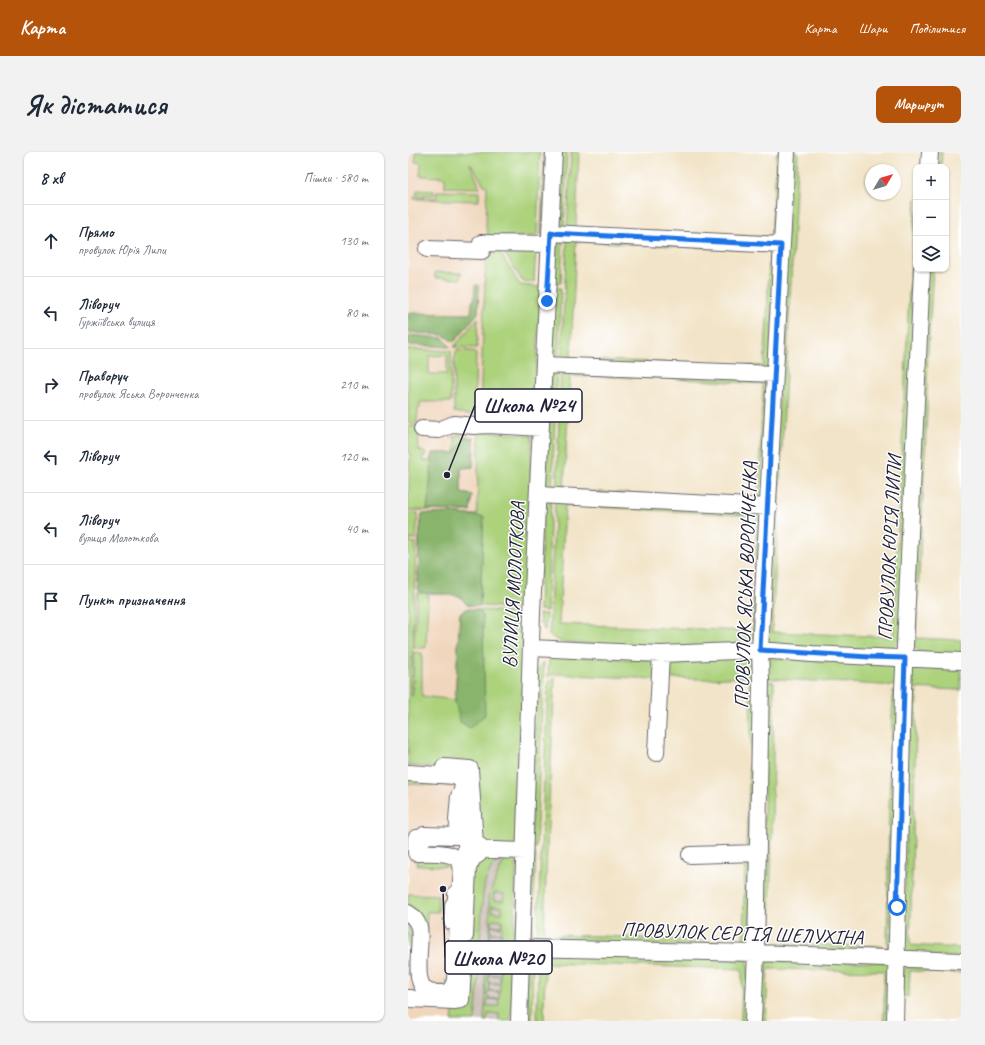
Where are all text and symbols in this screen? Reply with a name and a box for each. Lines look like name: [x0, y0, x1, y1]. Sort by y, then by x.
text: Карта: [20, 16, 65, 40]
text: Карта: [805, 20, 837, 37]
text: Шари: [859, 20, 887, 37]
text: Поділитися: [909, 20, 965, 37]
button: Маршрут: [876, 86, 961, 123]
text: Як дістатися: [24, 87, 167, 122]
north arrow: [865, 164, 901, 200]
map controls: [913, 164, 949, 272]
button: +: [913, 164, 949, 200]
text: 8 хв: [40, 168, 63, 189]
text: Пішки · 580 m: [304, 170, 368, 186]
button: −: [913, 200, 949, 236]
text: Прямо: [78, 223, 114, 242]
icon: ahead: [40, 230, 62, 252]
text: 130 m: [340, 233, 368, 249]
button: layers: [913, 236, 949, 272]
text: провулок Юрія Липи: [78, 242, 166, 258]
route end: [538, 292, 556, 310]
text: Ліворуч: [78, 295, 119, 314]
icon: left: [40, 302, 62, 324]
text: 80 m: [346, 305, 368, 321]
text: Гуржіївська вулиця: [78, 314, 155, 330]
text: Праворуч: [78, 367, 127, 386]
icon: right: [40, 374, 62, 396]
text: 210 m: [340, 377, 368, 393]
text: провулок Яська Воронченка: [78, 386, 198, 402]
callout: Школа №24: [475, 389, 582, 422]
text: Школа №24: [483, 392, 577, 418]
icon: left: [40, 446, 62, 468]
text: Ліворуч: [78, 447, 119, 466]
text: 120 m: [340, 449, 368, 465]
street label: ПРОВУЛОК ЮРІЯ ЛИПИ: [872, 452, 907, 641]
street label: ПРОВУЛОК ЯСЬКА ВОРОНЧЕНКА: [729, 460, 762, 709]
street label: ВУЛИЦЯ МОЛОТКОВА: [497, 500, 530, 669]
text: Ліворуч: [78, 511, 119, 530]
icon: left: [40, 518, 62, 540]
text: 40 m: [346, 521, 368, 537]
text: вулиця Молоткова: [78, 530, 158, 546]
icon: arrive: [40, 590, 62, 612]
text: Пункт призначення: [78, 591, 185, 610]
route start: [888, 898, 906, 916]
street label: ПРОВУЛОК СЕРГІЯ ШЕЛУХІНА: [621, 917, 864, 950]
callout: Школа №20: [445, 941, 552, 974]
text: Школа №20: [452, 945, 546, 971]

